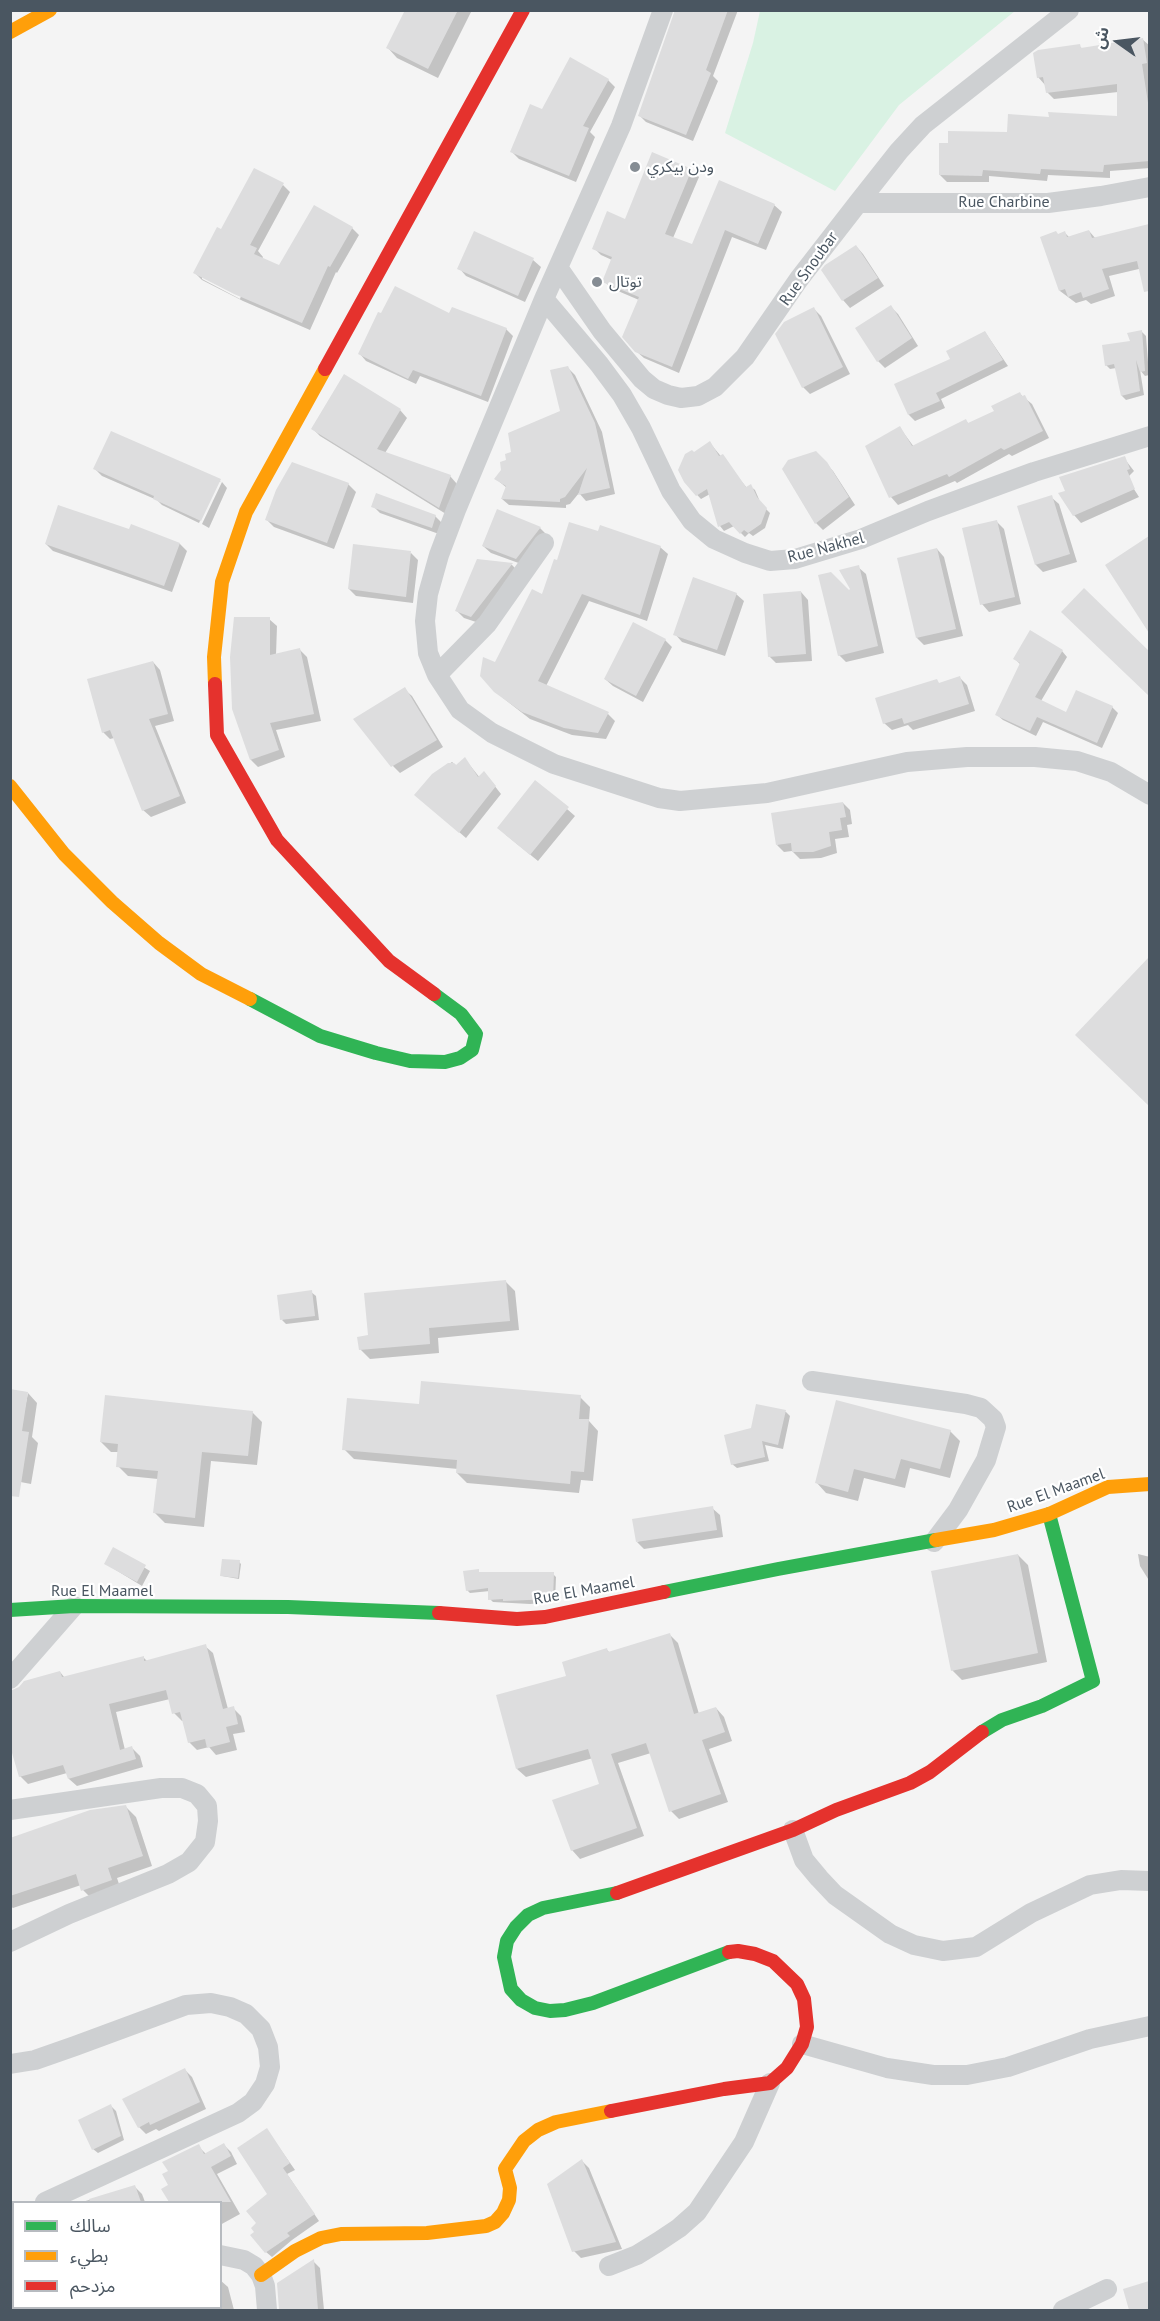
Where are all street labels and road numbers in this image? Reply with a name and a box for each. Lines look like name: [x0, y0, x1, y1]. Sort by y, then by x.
street label: Rue Charbine: [958, 192, 1050, 212]
street label: Rue Snoubar: [776, 228, 842, 310]
street label: Rue Nakhel: [786, 529, 866, 567]
street label: Rue El Maamel: [1005, 1464, 1107, 1518]
street label: Rue El Maamel: [532, 1573, 636, 1609]
street label: Rue El Maamel: [51, 1581, 153, 1601]

